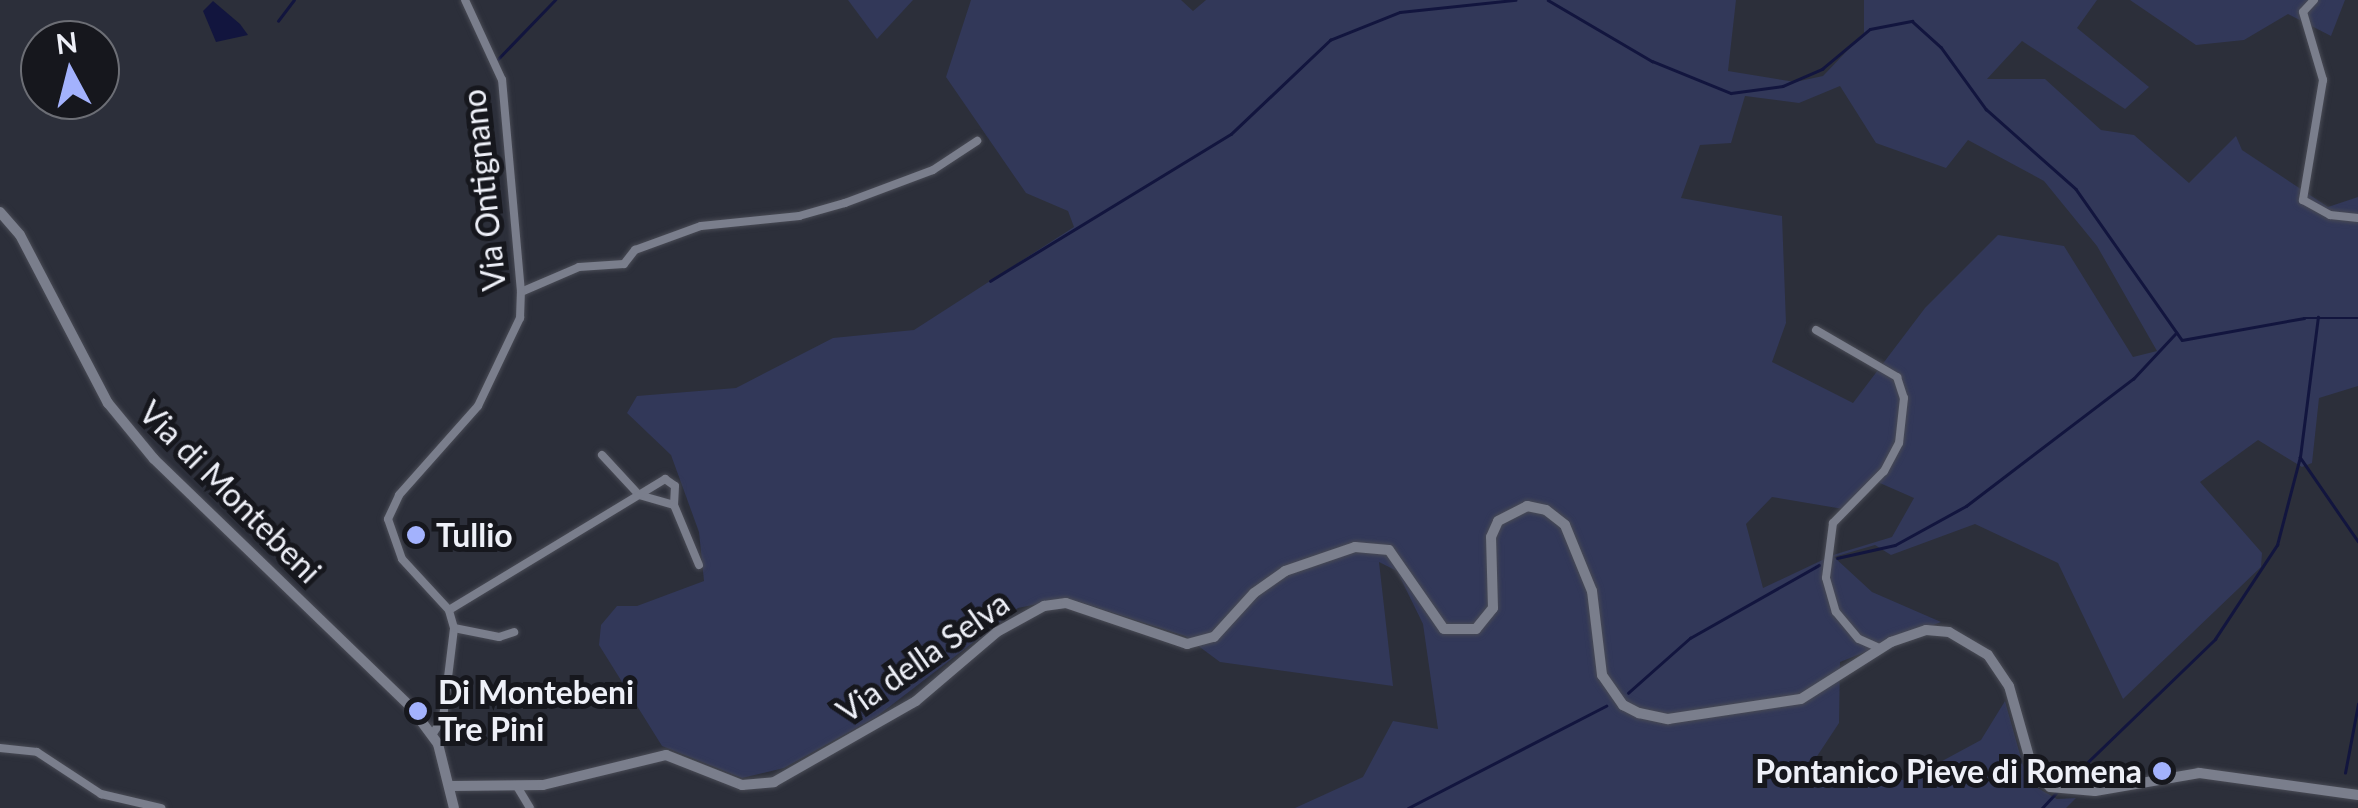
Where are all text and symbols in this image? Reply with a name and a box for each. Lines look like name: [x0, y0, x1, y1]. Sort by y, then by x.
north arrow: [20, 20, 120, 120]
text: N: [54, 24, 79, 60]
street label: Via Ontignano: [454, 87, 514, 293]
street label: Via di Montebeni: [131, 393, 329, 591]
place label: Tullio: [436, 516, 513, 554]
marker: Tullio: [405, 524, 427, 546]
street label: Via della Selva: [830, 584, 1016, 730]
place label: Di Montebeni Tre Pini: [438, 674, 634, 749]
marker: Di Montebeni Tre Pini: [407, 700, 429, 722]
place label: Pontanico Pieve di Romena: [1755, 752, 2142, 790]
marker: Pontanico Pieve di Romena: [2151, 760, 2173, 782]

